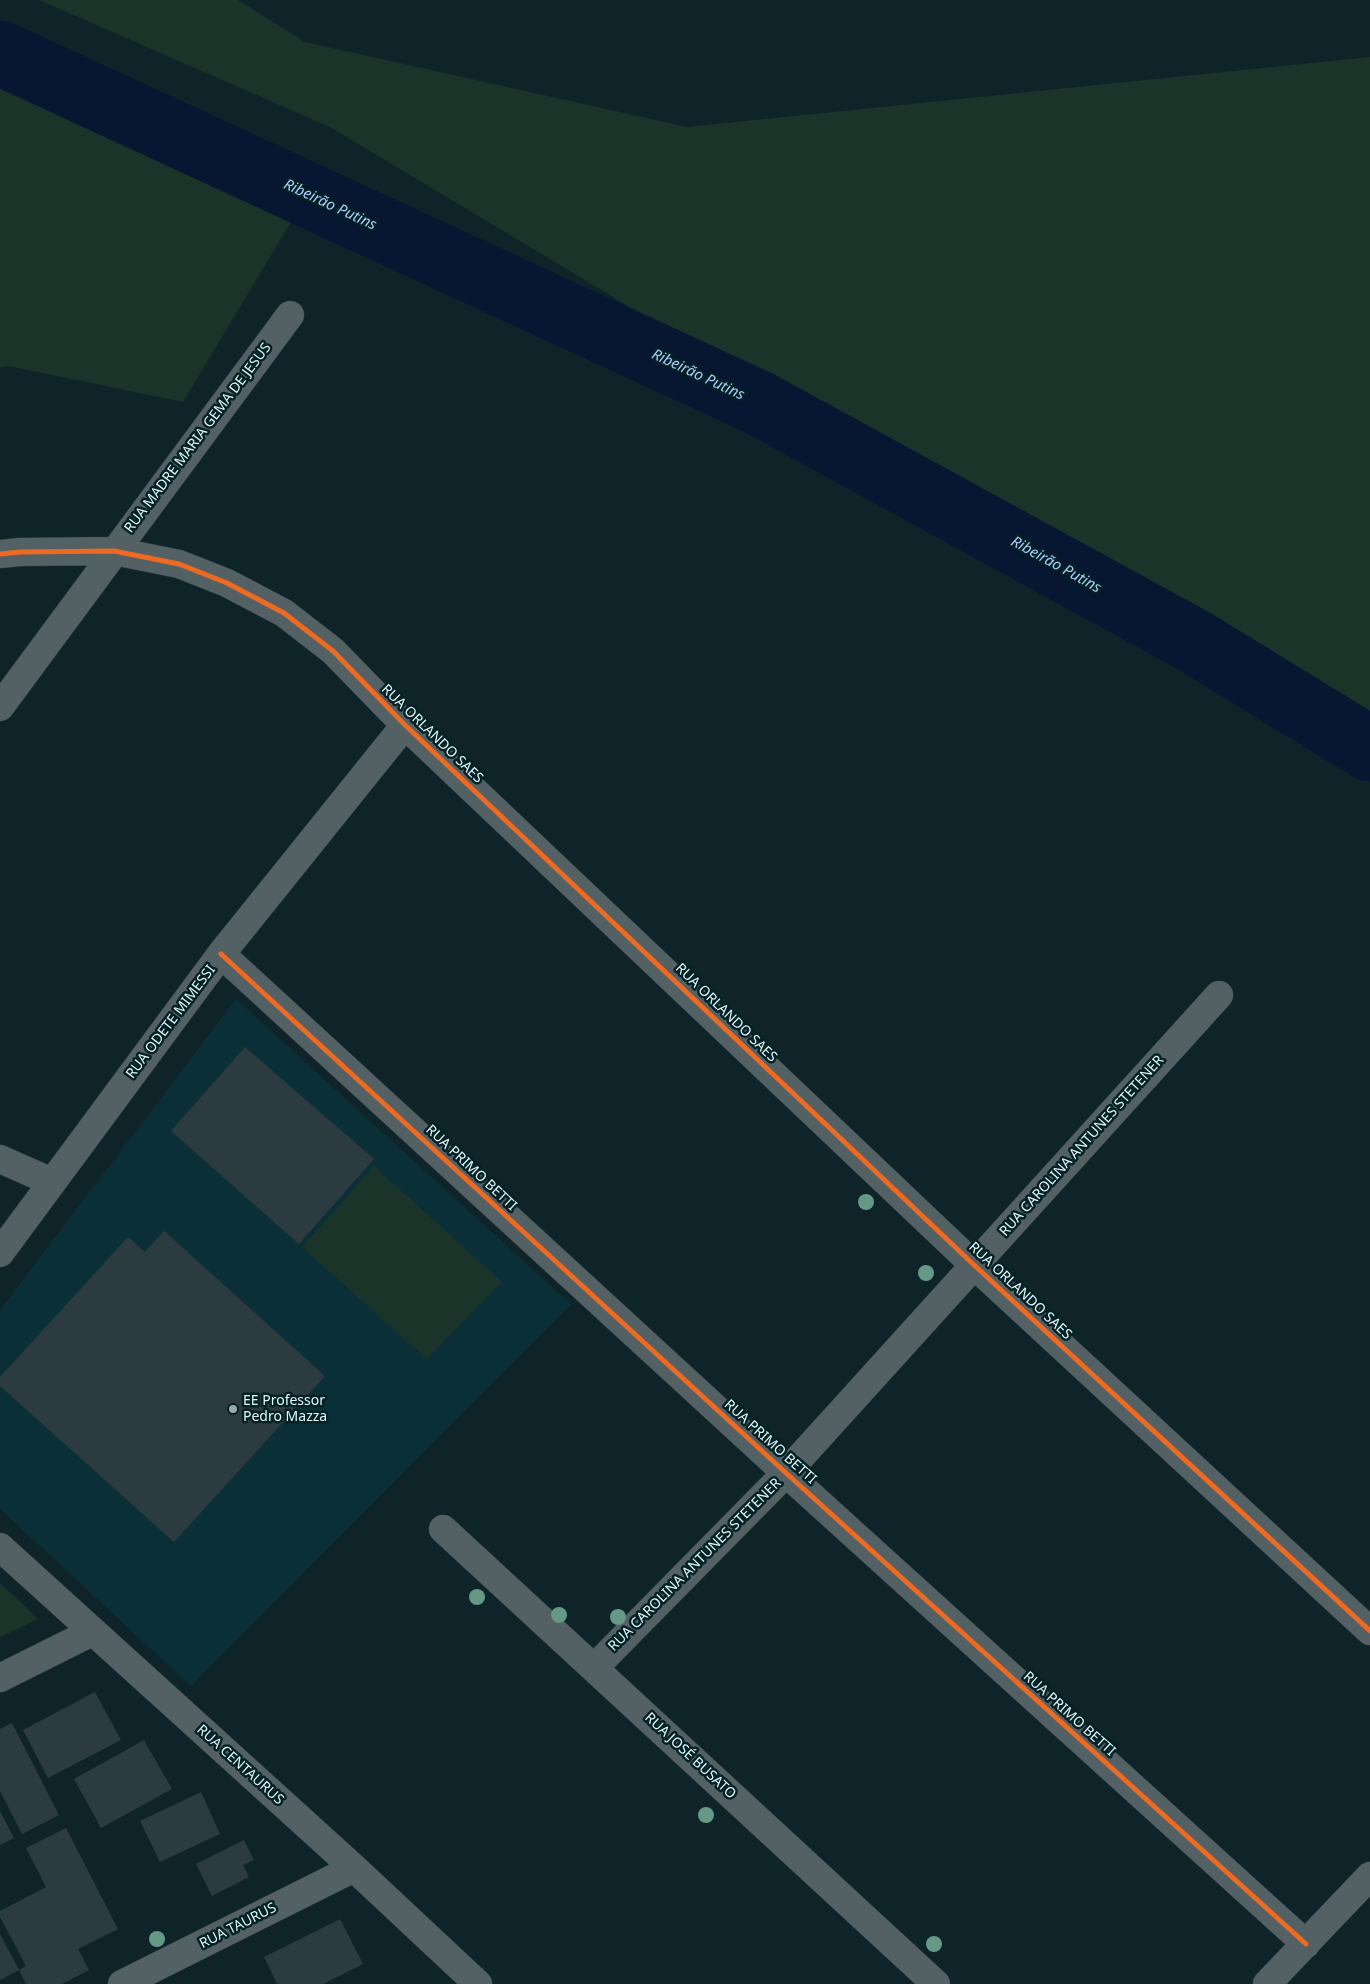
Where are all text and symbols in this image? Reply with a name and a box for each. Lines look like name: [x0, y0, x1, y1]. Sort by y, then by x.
water label: Ribeirão Putins: [281, 176, 379, 234]
street label: RUA MADRE MARIA GEMA DE JESUS: [121, 340, 275, 536]
water label: Ribeirão Putins: [649, 346, 747, 404]
water label: Ribeirão Putins: [1008, 533, 1104, 597]
street label: RUA ORLANDO SAES: [378, 681, 486, 787]
street label: RUA ORLANDO SAES: [672, 960, 780, 1066]
street label: RUA ODETE MIMESSI: [123, 962, 219, 1082]
street label: RUA CAROLINA ANTUNES STETENER: [996, 1052, 1168, 1240]
street label: RUA PRIMO BETTI: [422, 1122, 520, 1214]
street label: RUA ORLANDO SAES: [965, 1239, 1075, 1343]
place label: EE Professor Pedro Mazza: [243, 1393, 327, 1425]
street label: RUA PRIMO BETTI: [721, 1396, 819, 1488]
marker: EE Professor Pedro Mazza: [227, 1403, 239, 1415]
street label: RUA CAROLINA ANTUNES STETENER: [605, 1475, 785, 1655]
street label: RUA PRIMO BETTI: [1020, 1668, 1118, 1760]
street label: RUA JOSÉ BUSATO: [641, 1709, 739, 1803]
street label: RUA CENTAURUS: [193, 1722, 287, 1808]
street label: RUA TAURUS: [197, 1899, 279, 1953]

